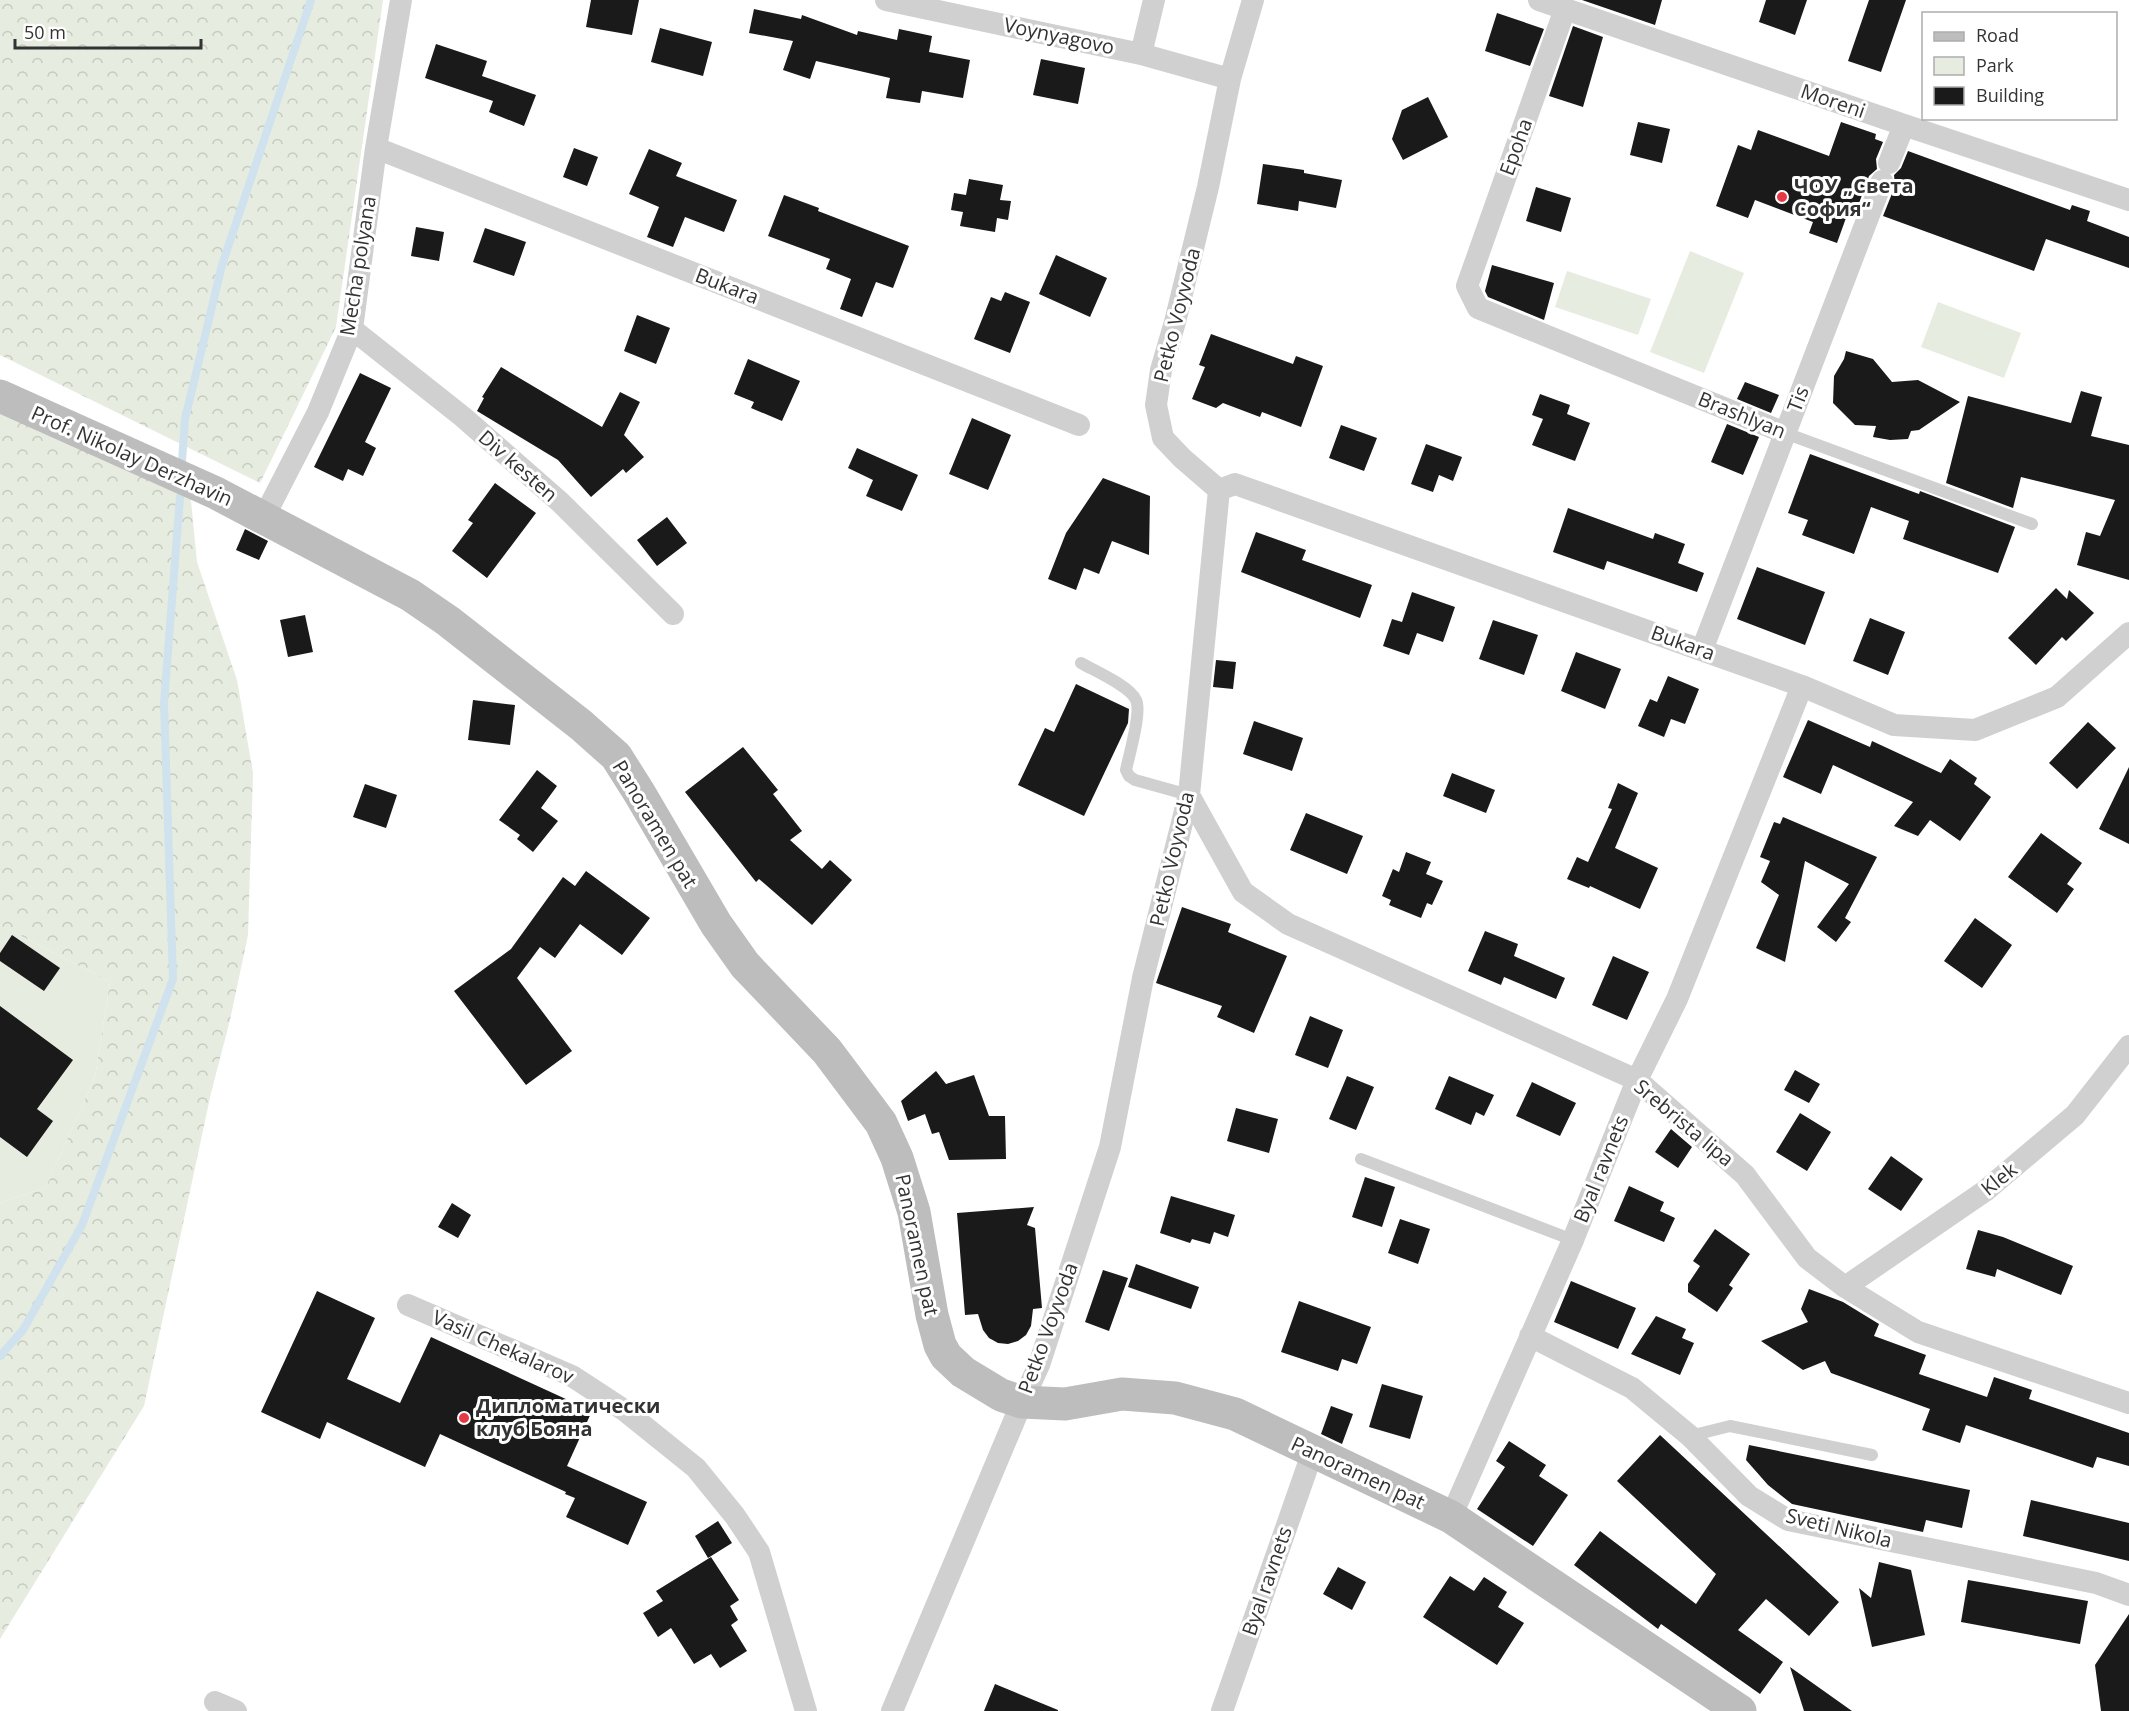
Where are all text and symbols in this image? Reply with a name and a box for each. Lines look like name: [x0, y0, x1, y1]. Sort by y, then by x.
street label: Voynyagovo: [1001, 11, 1117, 60]
scale bar: [15, 12, 201, 50]
legend: [1922, 12, 2117, 120]
text: 50 m: [24, 20, 66, 44]
text: Road: [1976, 23, 2019, 47]
text: Park: [1976, 53, 2014, 77]
street label: Moreni: [1797, 77, 1869, 124]
text: Building: [1976, 83, 2044, 107]
street label: Epoha: [1493, 115, 1538, 179]
place label: ЧОУ „Света София“: [1794, 172, 1913, 222]
marker: ЧОУ „Света София“: [1775, 190, 1789, 204]
street label: Mecha polyana: [333, 194, 382, 338]
street label: Petko Voyvoda: [1147, 245, 1206, 385]
street label: Bukara: [691, 261, 763, 310]
street label: Tis: [1780, 382, 1815, 416]
street label: Brashlyan: [1694, 385, 1790, 444]
street label: Prof. Nikolay Derzhavin: [27, 399, 237, 512]
street label: Div kesten: [473, 424, 564, 508]
street label: Bukara: [1647, 619, 1719, 667]
street label: Panoramen pat: [607, 755, 704, 893]
street label: Petko Voyvoda: [1143, 789, 1200, 929]
street label: Srebrista lipa: [1629, 1073, 1740, 1172]
street label: Byal ravnets: [1567, 1111, 1634, 1227]
street label: Klek: [1975, 1156, 2023, 1201]
street label: Panoramen pat: [889, 1171, 946, 1318]
street label: Petko Voyvoda: [1011, 1259, 1084, 1397]
street label: Vasil Chekalarov: [428, 1303, 578, 1390]
place label: Дипломатически клуб Бояна: [476, 1392, 660, 1442]
marker: Дипломатически клуб Бояна: [457, 1411, 471, 1425]
street label: Panoramen pat: [1287, 1430, 1429, 1515]
street label: Sveti Nikola: [1783, 1501, 1895, 1554]
street label: Byal ravnets: [1235, 1523, 1298, 1639]

